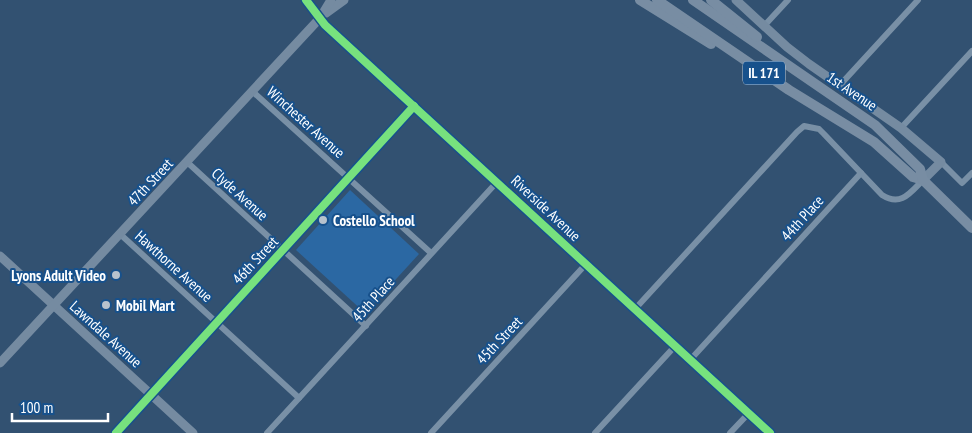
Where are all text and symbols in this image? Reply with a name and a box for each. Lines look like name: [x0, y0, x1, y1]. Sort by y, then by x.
road number: IL 171: [743, 62, 785, 84]
street label: 1st Avenue: [823, 67, 881, 115]
street label: Winchester Avenue: [263, 82, 349, 162]
street label: 47th Street: [123, 154, 177, 210]
street label: Clyde Avenue: [208, 164, 272, 224]
street label: Riverside Avenue: [507, 171, 585, 245]
street label: 44th Place: [777, 191, 827, 245]
place label: Costello School: [333, 211, 415, 230]
marker: Costello School: [317, 214, 329, 226]
street label: Hawthorne Avenue: [131, 226, 217, 306]
street label: 46th Street: [228, 232, 282, 288]
place label: Lyons Adult Video: [11, 266, 106, 285]
marker: Lyons Adult Video: [110, 269, 122, 281]
street label: 45th Place: [348, 272, 398, 326]
place label: Mobil Mart: [116, 296, 175, 315]
street label: Lawndale Avenue: [66, 297, 146, 371]
marker: Mobil Mart: [100, 299, 112, 311]
street label: 45th Street: [472, 312, 526, 368]
scale bar: [12, 390, 109, 422]
text: 100 m: [20, 398, 53, 417]

